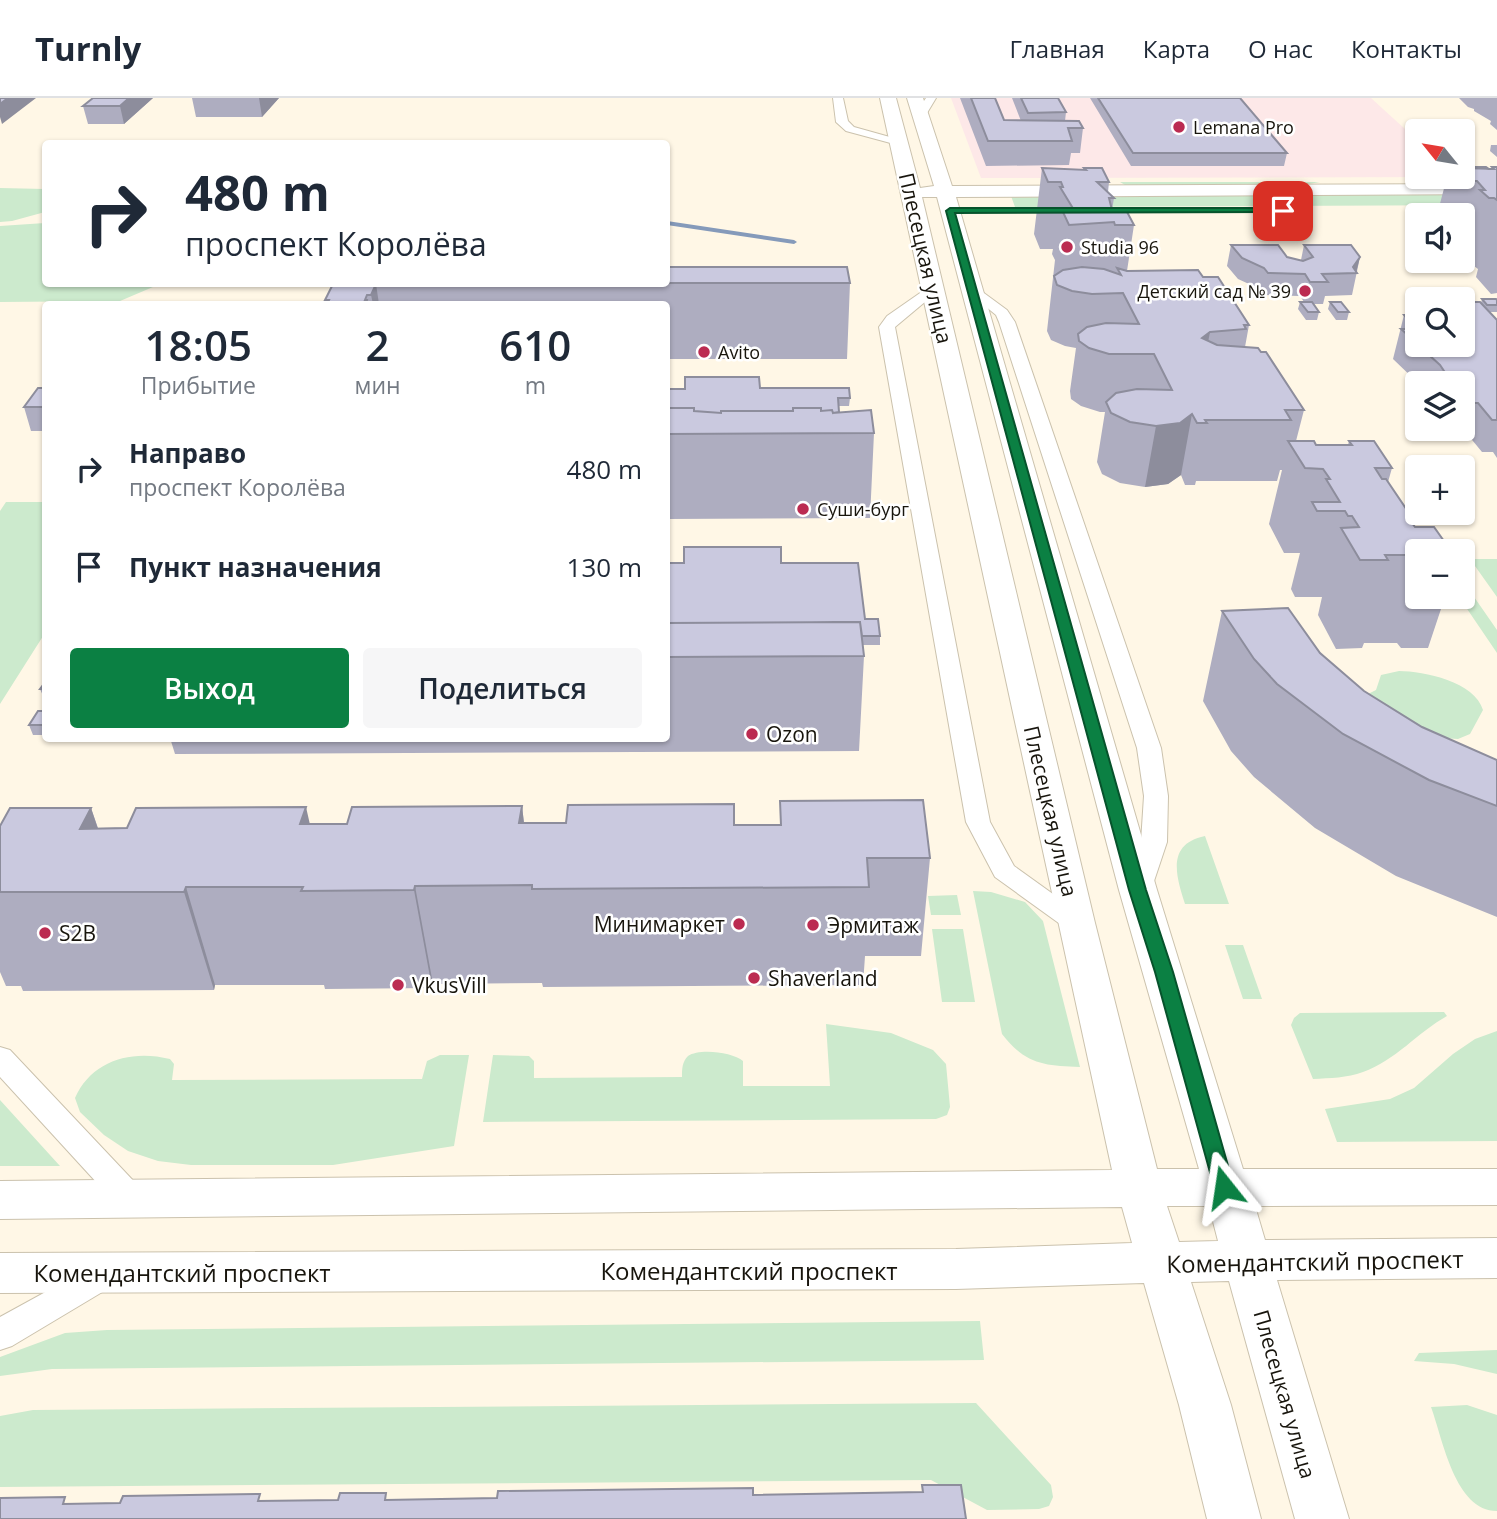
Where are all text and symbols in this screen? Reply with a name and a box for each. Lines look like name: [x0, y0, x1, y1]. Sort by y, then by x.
text: Turnly: [35, 26, 141, 71]
text: Главная: [1010, 32, 1105, 65]
text: Карта: [1143, 32, 1210, 65]
text: О нас: [1248, 32, 1313, 65]
text: Контакты: [1351, 32, 1462, 65]
place label: Lemana Pro: [1193, 115, 1294, 139]
marker: Lemana Pro: [1171, 119, 1187, 135]
north arrow: [1405, 119, 1475, 189]
map controls: [1405, 119, 1475, 609]
text: 480 m: [185, 159, 330, 225]
icon: right: [70, 168, 161, 259]
street label: Плесецкая улица: [893, 170, 959, 346]
pin: [1253, 181, 1313, 241]
icon: arrive: [1264, 192, 1302, 230]
button: sound: [1405, 203, 1475, 273]
text: проспект Королёва: [185, 222, 487, 265]
place label: Studia 96: [1081, 235, 1159, 259]
marker: Studia 96: [1059, 239, 1075, 255]
place label: Детский сад № 39: [1137, 279, 1291, 303]
marker: Детский сад № 39: [1297, 283, 1313, 299]
button: search: [1405, 287, 1475, 357]
text: 18:05: [144, 316, 252, 373]
text: 2: [366, 316, 390, 373]
text: 610: [499, 316, 571, 373]
place label: Avito: [718, 340, 760, 364]
marker: Avito: [696, 344, 712, 360]
text: Прибытие: [141, 369, 256, 401]
text: мин: [355, 369, 401, 401]
text: m: [525, 369, 546, 401]
button: layers: [1405, 371, 1475, 441]
text: Направо: [129, 435, 246, 471]
icon: right: [70, 450, 108, 488]
text: 480 m: [567, 451, 642, 487]
button: +: [1405, 455, 1475, 525]
text: проспект Королёва: [129, 471, 346, 503]
place label: Суши-бург: [817, 497, 909, 521]
marker: Суши-бург: [795, 501, 811, 517]
button: −: [1405, 539, 1475, 609]
icon: arrive: [70, 548, 108, 586]
text: Пункт назначения: [129, 549, 382, 585]
text: 130 m: [567, 549, 642, 585]
button: Выход: [70, 648, 349, 728]
button: Поделиться: [363, 648, 642, 728]
place label: Ozon: [766, 720, 818, 748]
street label: Плесецкая улица: [1018, 723, 1084, 899]
marker: Ozon: [744, 726, 760, 742]
place label: Минимаркет: [594, 910, 725, 938]
place label: Эрмитаж: [827, 911, 919, 939]
marker: Минимаркет: [731, 916, 747, 932]
marker: Эрмитаж: [805, 917, 821, 933]
place label: S2B: [59, 919, 96, 947]
marker: S2B: [37, 925, 53, 941]
place label: Shaverland: [768, 964, 878, 992]
marker: Shaverland: [746, 970, 762, 986]
place label: VkusVill: [412, 971, 487, 999]
marker: VkusVill: [390, 977, 406, 993]
position arrow: [1187, 1150, 1261, 1224]
street label: Комендантский проспект: [1166, 1242, 1464, 1280]
street label: Комендантский проспект: [600, 1254, 898, 1287]
street label: Комендантский проспект: [33, 1256, 331, 1289]
street label: Плесецкая улица: [1248, 1306, 1322, 1482]

